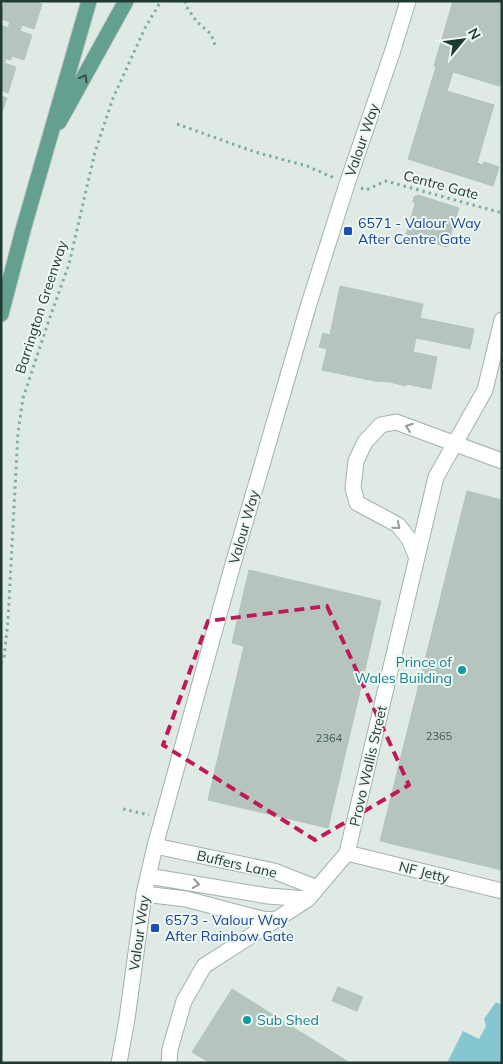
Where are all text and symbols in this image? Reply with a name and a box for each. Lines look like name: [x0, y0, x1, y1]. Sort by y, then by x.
north arrow: [438, 15, 488, 65]
text: N: [464, 25, 485, 43]
one-way arrow: [78, 75, 88, 84]
street label: Valour Way: [341, 101, 383, 179]
street label: Centre Gate: [401, 166, 481, 204]
place label: 6571 - Valour Way After Centre Gate: [358, 214, 482, 248]
marker: 6571 - Valour Way After Centre Gate: [342, 225, 354, 237]
street label: Barrington Greenway: [11, 238, 71, 376]
one-way arrow: [405, 423, 414, 433]
street label: Valour Way: [225, 487, 263, 566]
one-way arrow: [391, 521, 400, 530]
place label: Prince of Wales Building: [355, 653, 452, 687]
marker: Prince of Wales Building: [456, 664, 468, 676]
street label: Provo Wallis Street: [345, 704, 391, 828]
house number: 2365: [426, 729, 453, 743]
house number: 2364: [316, 731, 343, 745]
street label: Buffers Lane: [195, 846, 279, 882]
street label: NF Jetty: [397, 857, 452, 887]
one-way arrow: [192, 878, 201, 888]
street label: Valour Way: [125, 894, 153, 972]
place label: 6573 - Valour Way After Rainbow Gate: [165, 911, 294, 945]
marker: 6573 - Valour Way After Rainbow Gate: [149, 922, 161, 934]
place label: Sub Shed: [257, 1011, 319, 1029]
marker: Sub Shed: [241, 1014, 253, 1026]

